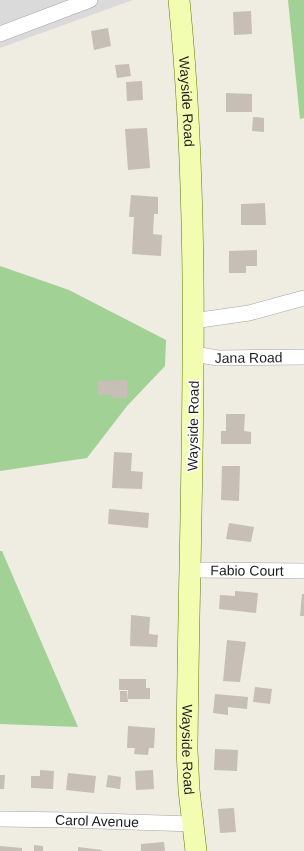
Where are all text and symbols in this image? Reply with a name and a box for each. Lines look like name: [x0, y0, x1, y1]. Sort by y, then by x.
street label: Wayside Road: [176, 56, 197, 147]
street label: Jana Road: [215, 349, 283, 366]
street label: Wayside Road: [184, 381, 202, 471]
street label: Fabio Court: [210, 562, 284, 579]
street label: Wayside Road: [179, 704, 197, 796]
street label: Carol Avenue: [55, 812, 139, 830]

